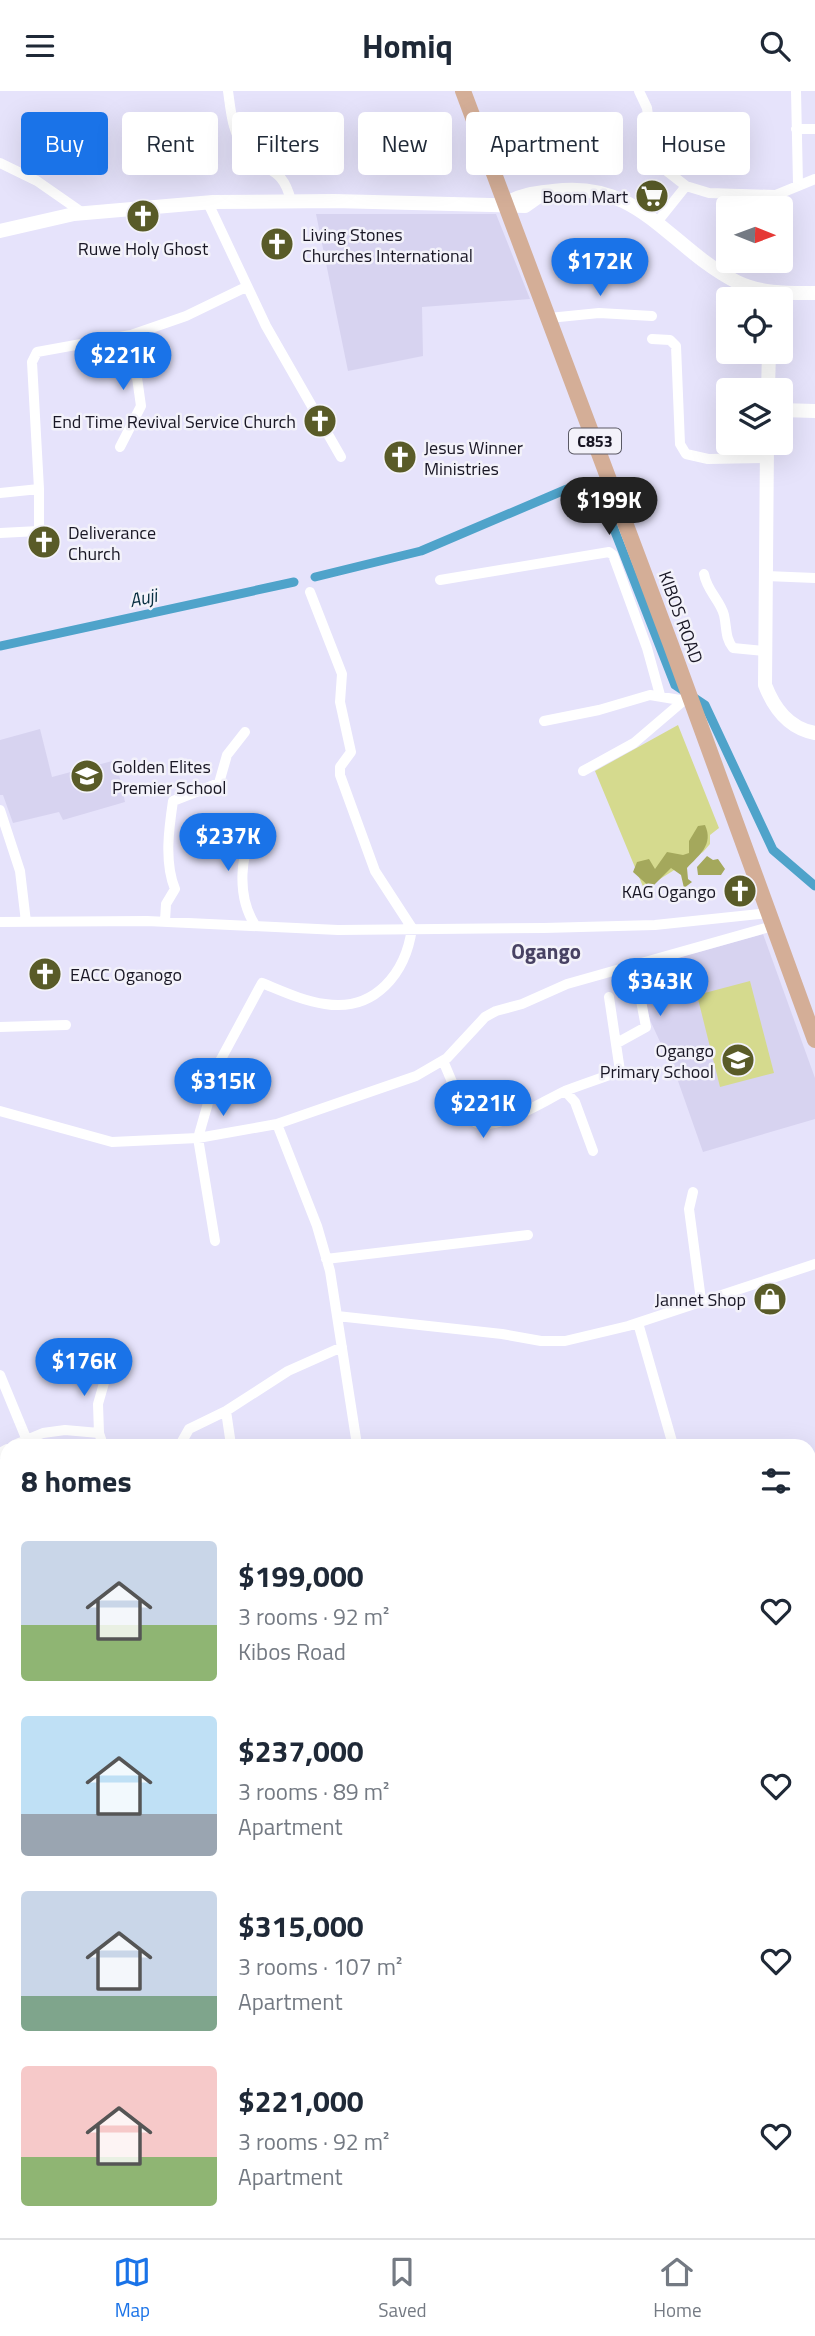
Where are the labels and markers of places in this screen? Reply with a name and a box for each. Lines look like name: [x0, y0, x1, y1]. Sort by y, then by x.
supermarket icon: Boom Mart: [633, 177, 671, 215]
place label: Boom Mart: [542, 183, 629, 210]
church icon: Ruwe Holy Ghost: [124, 197, 162, 235]
place label: Living Stones Churches International: [302, 221, 473, 269]
church icon: Living Stones Churches International: [258, 225, 296, 263]
place label: Ruwe Holy Ghost: [78, 235, 209, 262]
pin: $172K: [551, 239, 649, 298]
pin: $221K: [74, 333, 172, 392]
church icon: End Time Revival Service Church: [301, 402, 339, 440]
place label: End Time Revival Service Church: [52, 408, 296, 435]
place label: Jesus Winner Ministries: [424, 434, 523, 482]
church icon: Jesus Winner Ministries: [381, 438, 419, 476]
pin: $199K: [560, 477, 658, 537]
place label: Deliverance Church: [68, 519, 156, 567]
church icon: Deliverance Church: [25, 523, 63, 561]
place label: Golden Elites Premier School: [112, 753, 227, 801]
school or university icon: Golden Elites Premier School: [68, 757, 106, 795]
pin: $237K: [179, 813, 277, 873]
church icon: KAG Ogango: [721, 872, 759, 910]
place label: KAG Ogango: [622, 878, 716, 905]
church icon: EACC Oganogo: [26, 955, 64, 993]
pin: $343K: [611, 958, 709, 1018]
place label: EACC Oganogo: [70, 961, 182, 988]
place label: Ogango Primary School: [600, 1037, 714, 1085]
school or university icon: Ogango Primary School: [719, 1041, 757, 1079]
pin: $315K: [174, 1059, 272, 1118]
pin: $221K: [434, 1081, 532, 1140]
shop icon: Jannet Shop: [751, 1280, 789, 1318]
place label: Jannet Shop: [655, 1286, 746, 1313]
pin: $176K: [35, 1339, 133, 1398]

